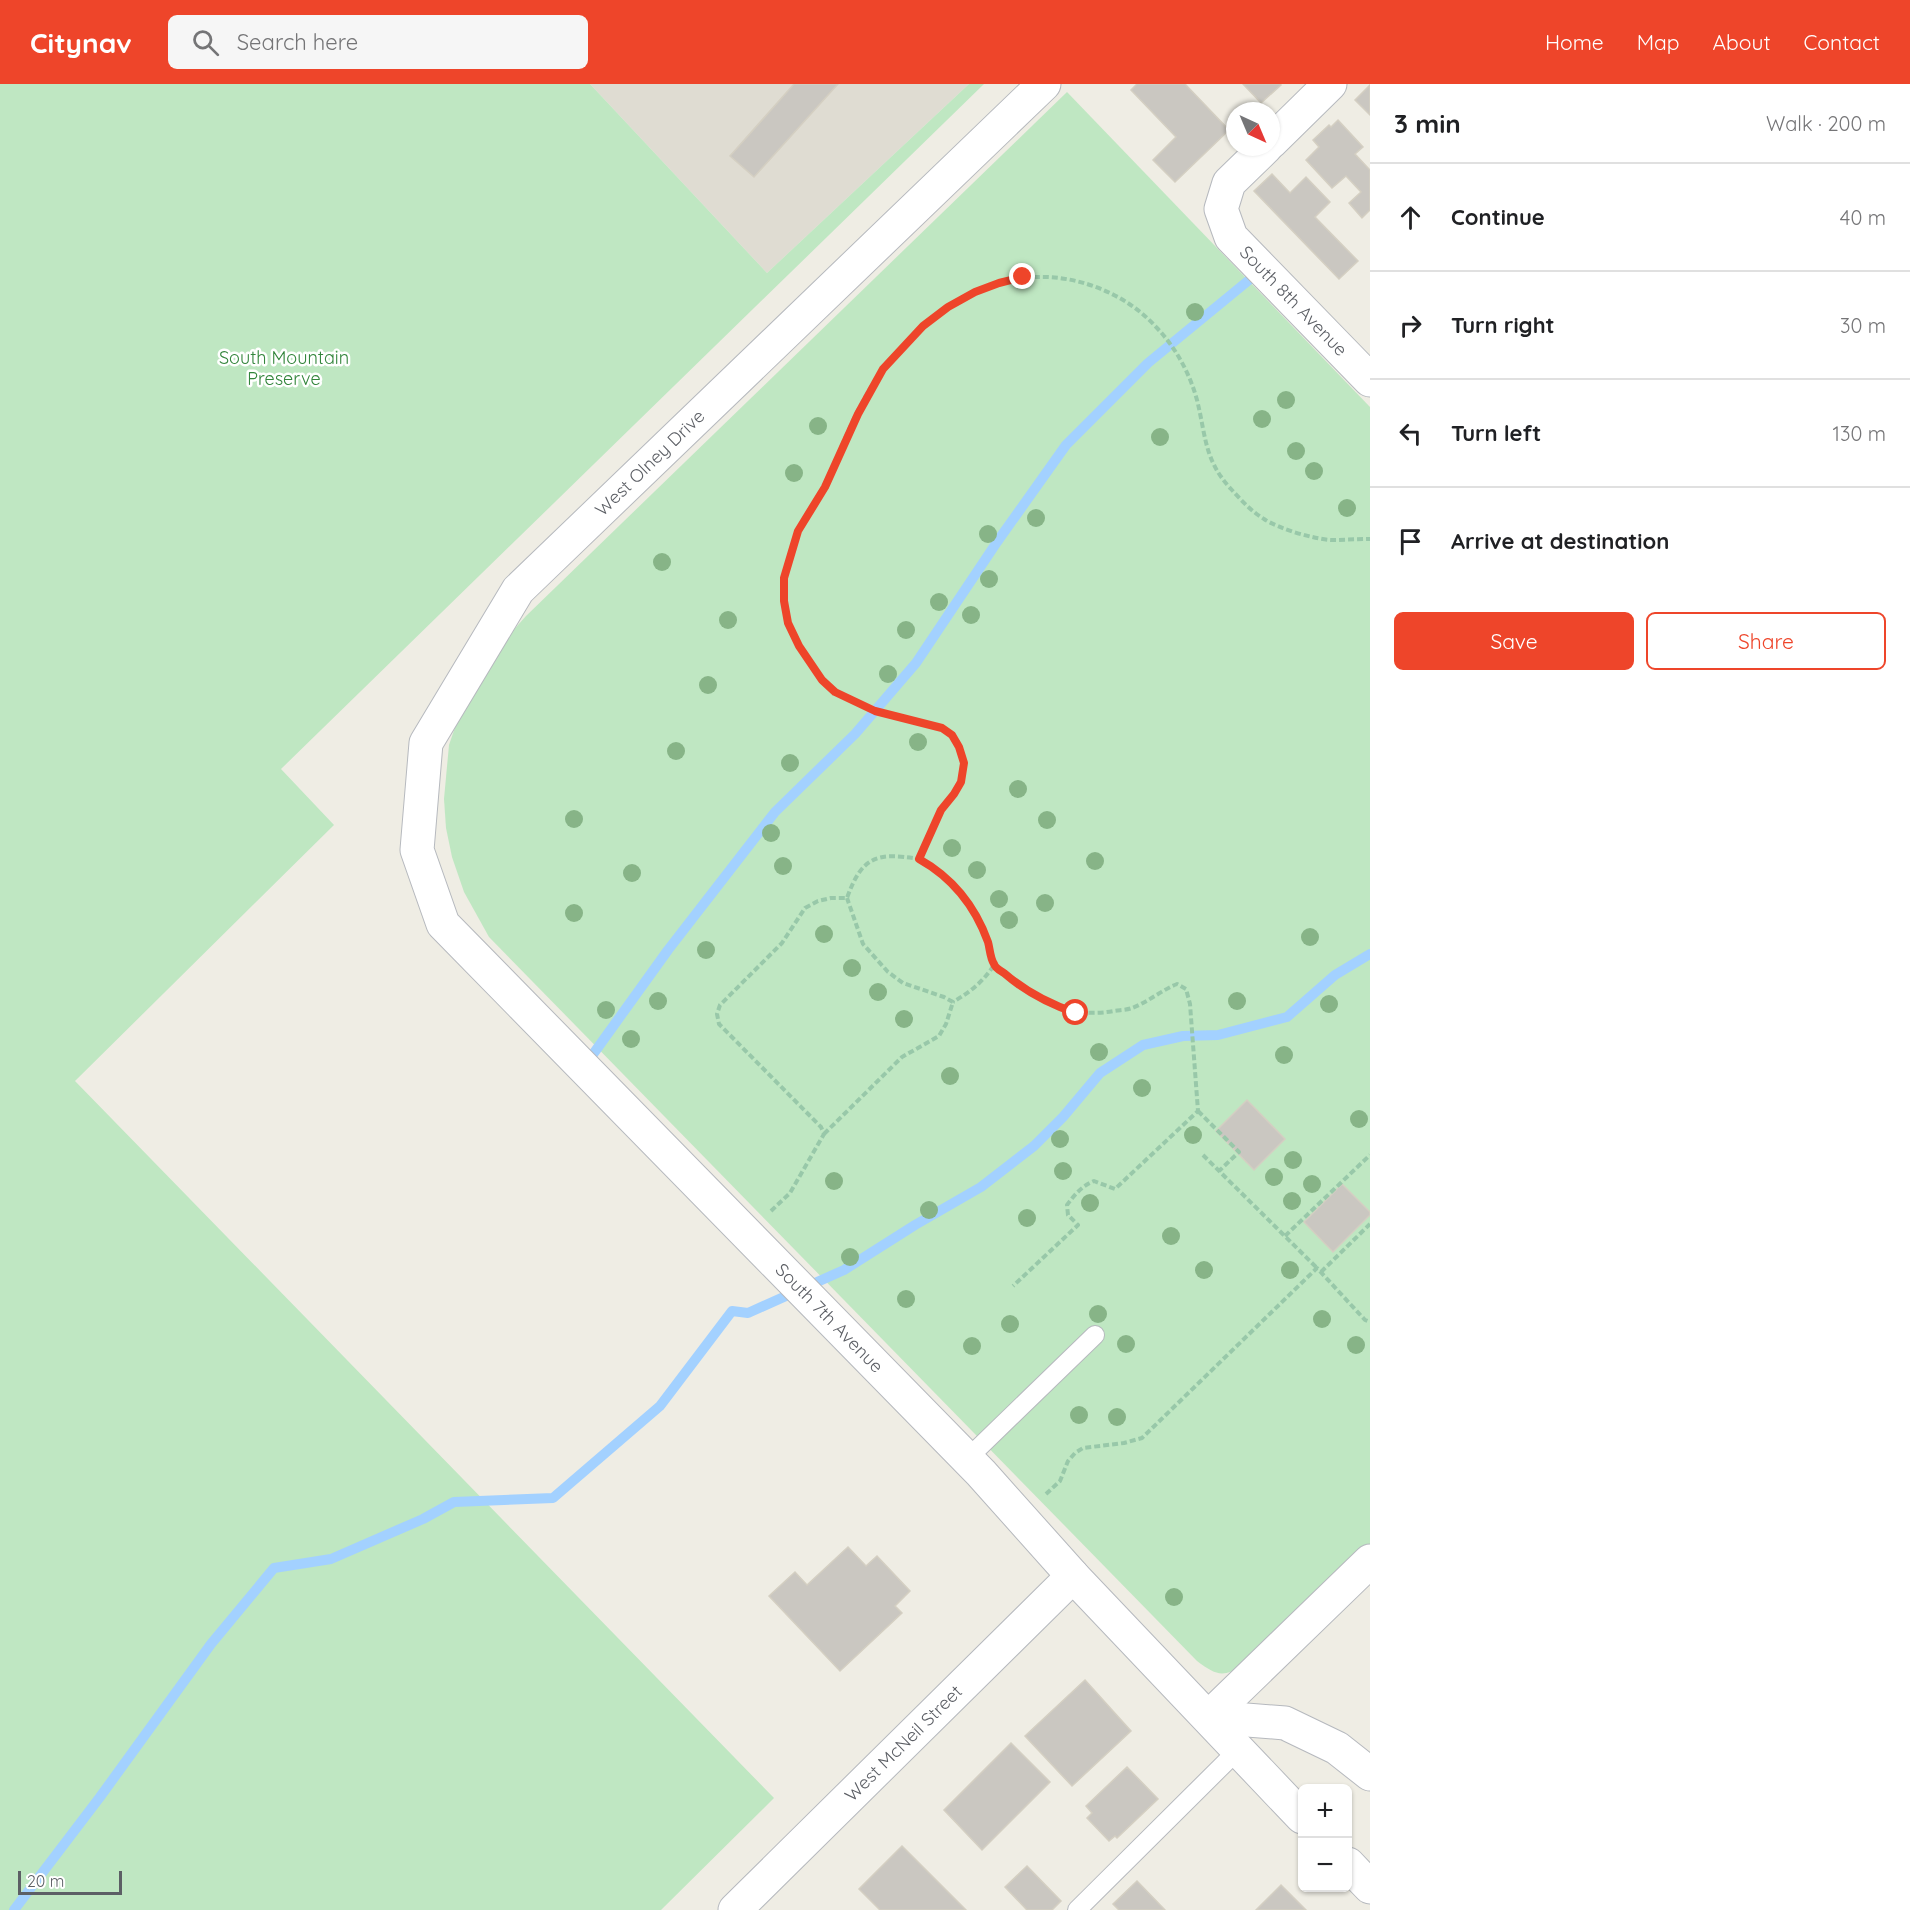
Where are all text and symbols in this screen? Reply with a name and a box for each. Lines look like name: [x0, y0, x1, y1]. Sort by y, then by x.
search box: [168, 15, 588, 69]
text: Citynav: [30, 25, 132, 60]
icon: search: [189, 26, 222, 59]
text: Search here: [237, 28, 358, 56]
text: Home: [1545, 29, 1604, 55]
text: Map: [1637, 29, 1680, 55]
text: About: [1713, 29, 1771, 55]
text: Contact: [1804, 29, 1880, 55]
north arrow: [1226, 102, 1280, 156]
text: 3 min: [1394, 107, 1461, 140]
text: Walk · 200 m: [1766, 111, 1886, 136]
icon: ahead: [1394, 201, 1427, 234]
text: Continue: [1451, 203, 1545, 231]
text: 40 m: [1840, 205, 1886, 230]
street label: South 8th Avenue: [1235, 241, 1353, 361]
route end: [1009, 263, 1035, 289]
icon: right: [1394, 309, 1427, 342]
text: Turn right: [1451, 311, 1555, 339]
text: 30 m: [1840, 313, 1886, 338]
park label: South Mountain Preserve: [219, 346, 349, 390]
street label: West Olney Drive: [590, 404, 709, 521]
icon: left: [1394, 417, 1427, 450]
text: Turn left: [1451, 419, 1541, 447]
text: 130 m: [1833, 421, 1886, 446]
icon: arrive: [1394, 525, 1427, 558]
text: Arrive at destination: [1451, 527, 1669, 555]
button: Save: [1394, 612, 1634, 670]
button: Share: [1646, 612, 1886, 670]
route start: [1062, 999, 1088, 1025]
street label: South 7th Avenue: [771, 1258, 888, 1377]
street label: West McNeil Street: [840, 1680, 967, 1806]
map controls: [1298, 1784, 1352, 1892]
button: +: [1298, 1784, 1352, 1838]
button: −: [1298, 1838, 1352, 1892]
scale bar: [18, 1868, 122, 1896]
text: 20 m: [27, 1871, 64, 1891]

